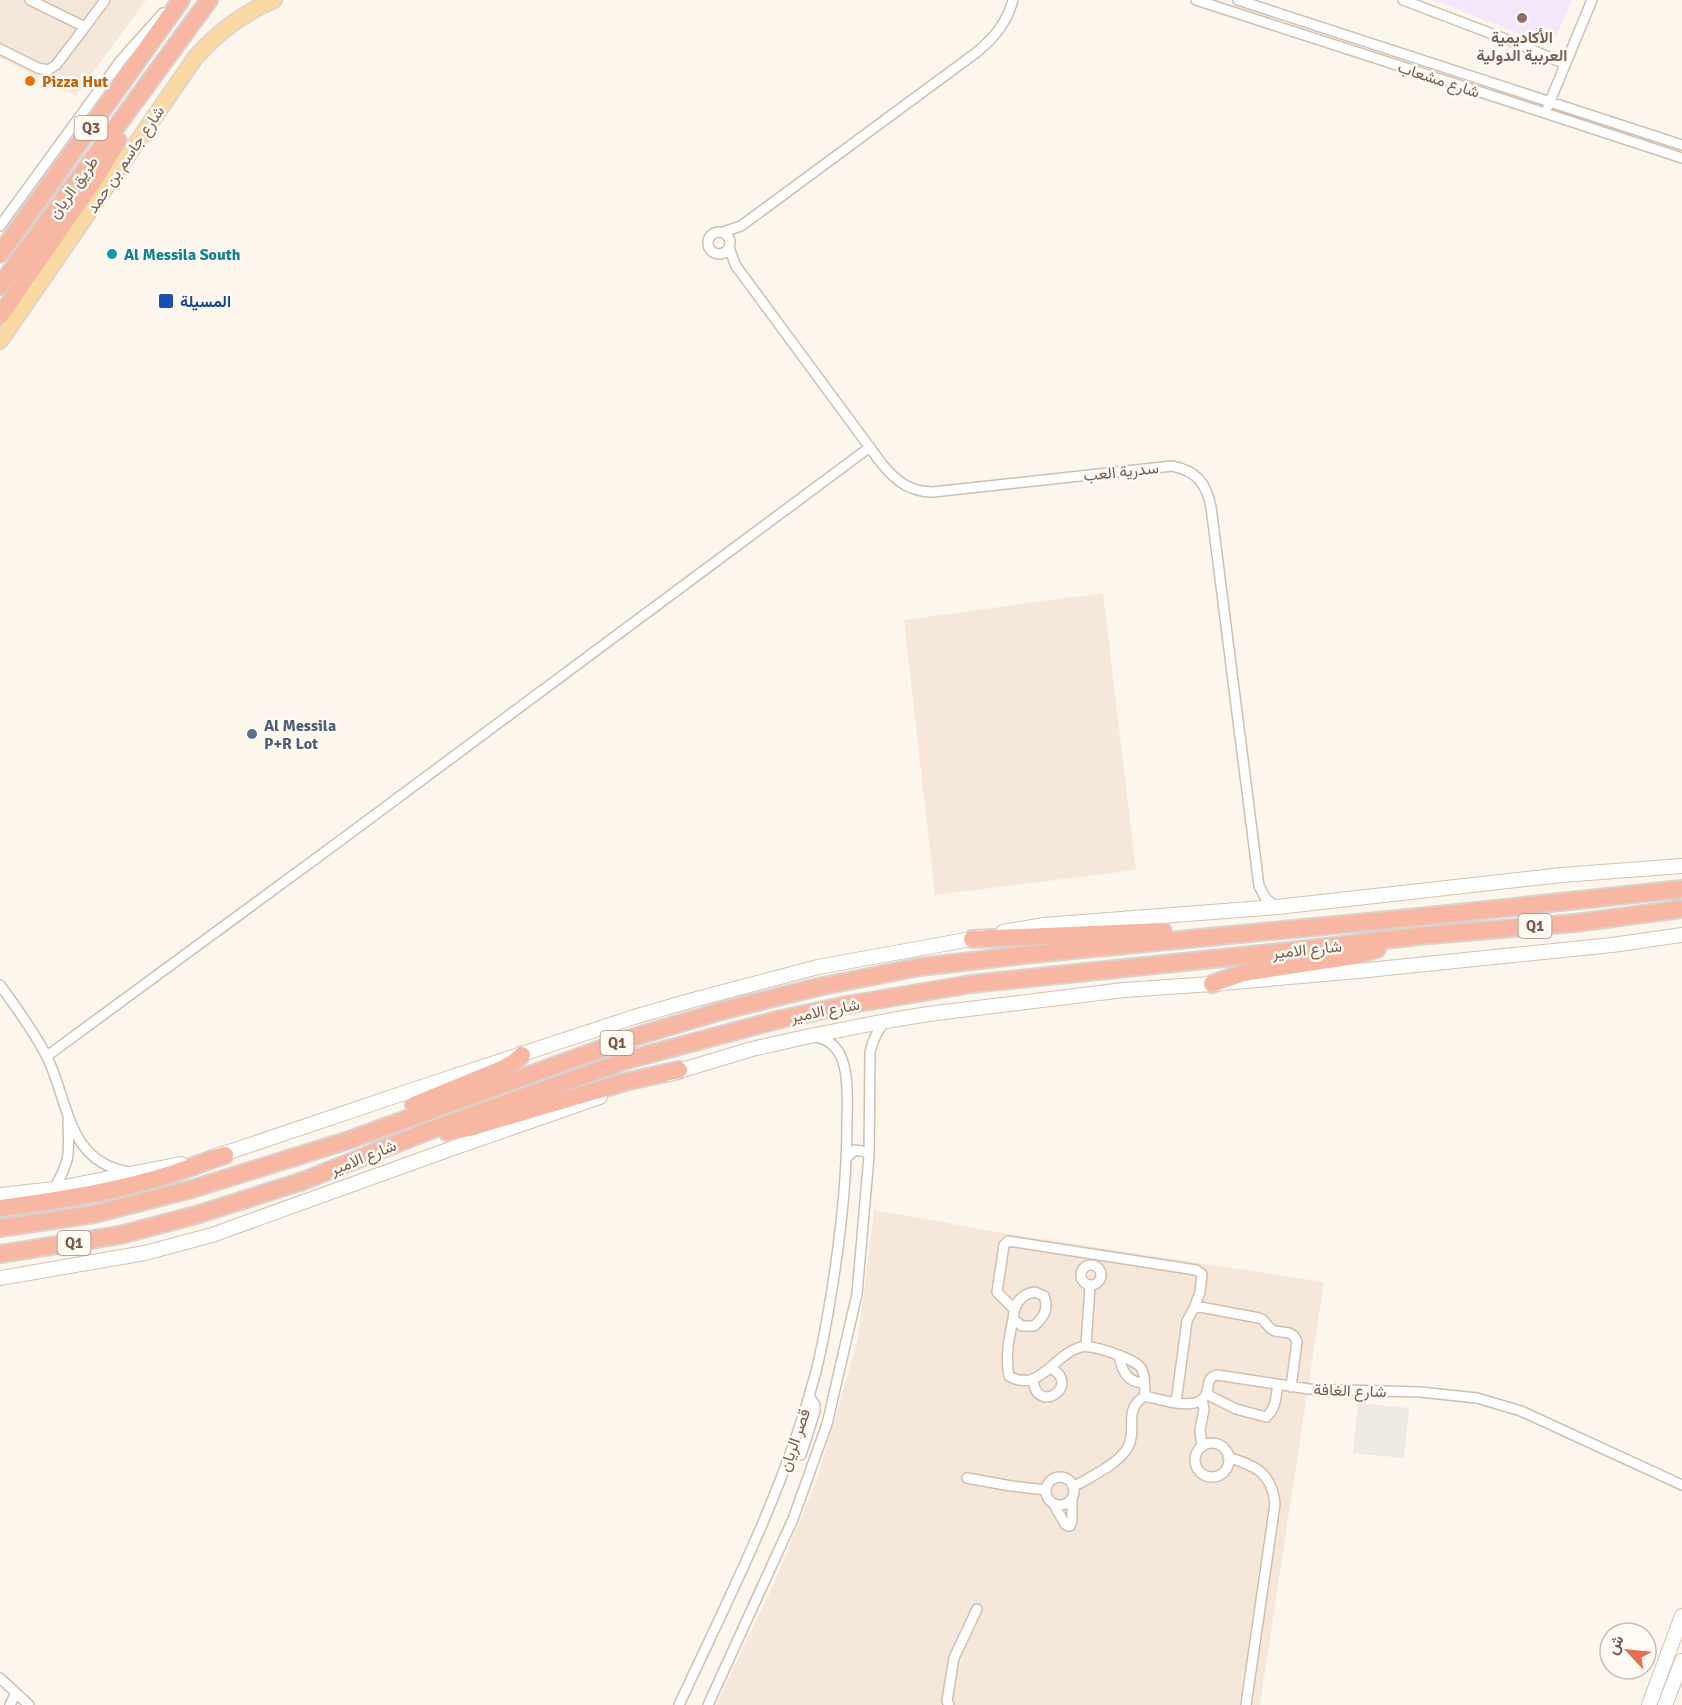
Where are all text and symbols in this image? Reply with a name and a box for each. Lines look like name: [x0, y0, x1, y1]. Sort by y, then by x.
marker: الأكاديمية العربية الدولية: [1515, 11, 1529, 25]
place label: الأكاديمية العربية الدولية: [1477, 28, 1567, 66]
street label: شارع مشعاب: [1395, 57, 1482, 104]
place label: Pizza Hut: [42, 72, 108, 92]
marker: Pizza Hut: [23, 74, 37, 88]
street label: شارع جاسم بن حمد: [83, 102, 170, 218]
road number: Q3: [74, 116, 107, 140]
street label: طريق الريان: [45, 153, 103, 223]
place label: Al Messila South: [124, 245, 241, 265]
marker: Al Messila South: [105, 247, 119, 261]
marker: المسيلة: [157, 292, 175, 310]
place label: المسيلة: [180, 292, 231, 312]
street label: سدرية العب: [1082, 458, 1160, 486]
place label: Al Messila P+R Lot: [264, 716, 336, 754]
marker: Al Messila P+R Lot: [245, 727, 259, 741]
road number: Q1: [1518, 914, 1552, 938]
street label: شارع الامير: [1270, 936, 1343, 965]
street label: شارع الامير: [788, 995, 861, 1029]
road number: Q1: [600, 1031, 634, 1055]
street label: شارع الامير: [326, 1136, 400, 1182]
road number: Q1: [58, 1231, 90, 1255]
street label: شارع الغافة: [1313, 1380, 1387, 1403]
street label: قصر الريان: [775, 1406, 815, 1474]
north arrow: [1598, 1621, 1658, 1681]
text: ش: [1602, 1632, 1629, 1658]

